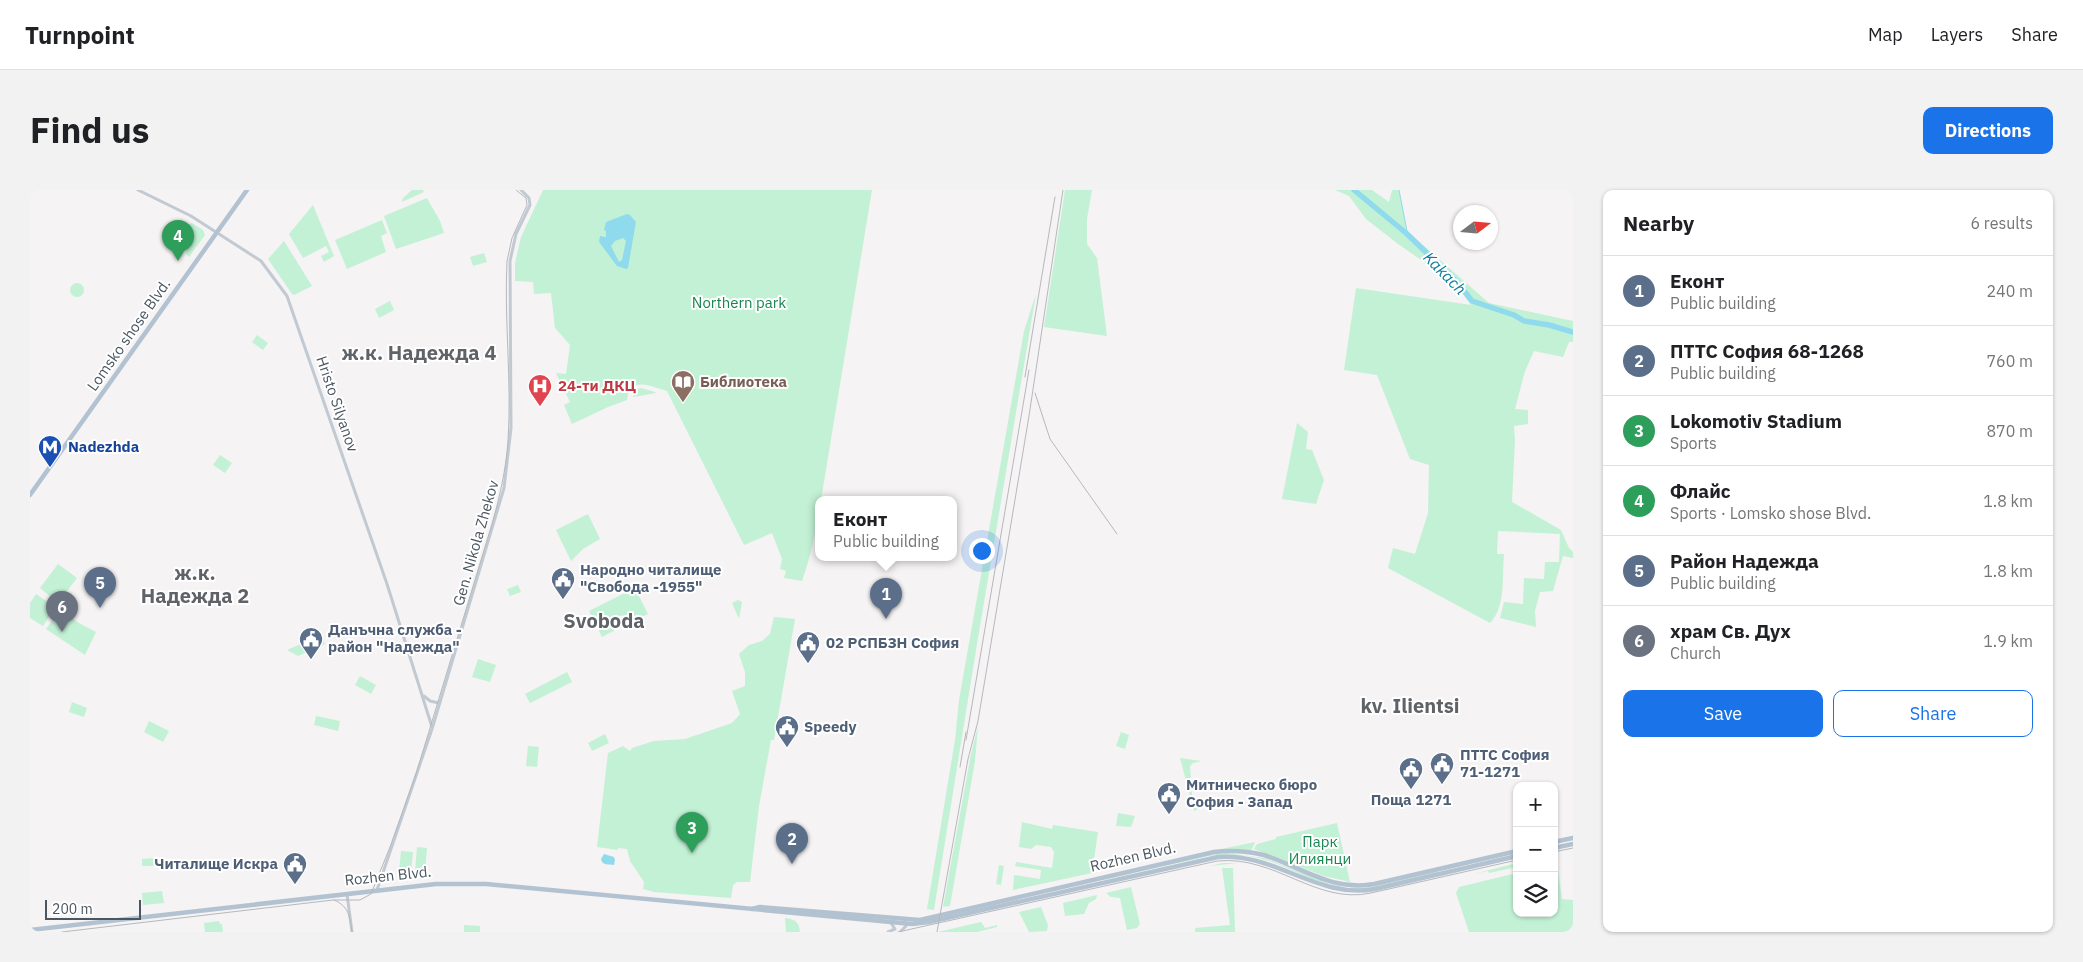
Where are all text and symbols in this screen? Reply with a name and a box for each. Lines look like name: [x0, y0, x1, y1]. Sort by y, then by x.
text: Turnpoint: [25, 19, 135, 51]
text: Map: [1868, 23, 1903, 46]
text: Layers: [1931, 23, 1983, 46]
text: Share: [2011, 23, 2058, 46]
text: Find us: [30, 107, 149, 153]
button: Directions: [1923, 107, 2053, 154]
north arrow: [1453, 205, 1498, 250]
text: Nearby: [1623, 209, 1694, 237]
text: 6 results: [1970, 213, 2033, 233]
pin: 4: [162, 220, 194, 261]
water label: Kakach: [1419, 247, 1471, 299]
text: Еконт: [1670, 269, 1724, 293]
street label: Lomsko shose Blvd.: [83, 275, 174, 395]
text: 1: [1634, 281, 1644, 301]
text: 240 m: [1986, 281, 2033, 301]
park label: Northern park: [692, 293, 786, 312]
text: Public building: [1670, 293, 1776, 313]
district label: ж.к. Надежда 4: [342, 339, 496, 366]
text: ПТТС София 68-1268: [1670, 339, 1864, 363]
text: 2: [1634, 351, 1644, 371]
text: 760 m: [1986, 351, 2033, 371]
street label: Hristo Silyanov: [312, 353, 363, 455]
text: Public building: [1670, 363, 1776, 383]
library icon: Библиотека: [670, 369, 696, 403]
place label: Библиотека: [700, 372, 788, 391]
hospital icon: 24-ти ДКЦ: [527, 373, 553, 407]
place label: 24-ти ДКЦ: [558, 376, 636, 395]
text: Lokomotiv Stadium: [1670, 409, 1842, 433]
text: 3: [1634, 421, 1644, 441]
text: 870 m: [1986, 421, 2033, 441]
text: Sports: [1670, 433, 1717, 453]
metro station icon: Nadezhda: [37, 434, 63, 468]
place label: Nadezhda: [68, 437, 140, 456]
street label: Gen. Nikola Zhekov: [449, 477, 503, 608]
text: Флайс: [1670, 479, 1731, 503]
text: 4: [1634, 491, 1644, 511]
text: 1.8 km: [1983, 491, 2033, 511]
popup: [815, 496, 957, 561]
text: Sports · Lomsko shose Blvd.: [1670, 503, 1871, 523]
text: Еконт: [833, 507, 887, 531]
text: Public building: [833, 531, 939, 551]
your location: [969, 538, 995, 564]
text: Район Надежда: [1670, 549, 1819, 573]
district label: ж.к. Надежда 2: [141, 559, 249, 609]
place label: Народно читалище "Свобода -1955": [580, 560, 722, 596]
text: 5: [1634, 561, 1644, 581]
text: 1.8 km: [1983, 561, 2033, 581]
public building icon: Народно читалище "Свобода -1955": [550, 566, 576, 600]
pin: 5: [84, 567, 116, 608]
text: Public building: [1670, 573, 1776, 593]
pin: 1: [870, 578, 902, 619]
pin: 6: [46, 591, 78, 632]
district label: Svoboda: [563, 607, 645, 634]
text: храм Св. Дух: [1670, 619, 1791, 643]
place label: Данъчна служба - район "Надежда": [328, 620, 462, 656]
public building icon: Данъчна служба - район "Надежда": [298, 626, 324, 660]
public building icon: 02 РСПБЗН София: [795, 630, 821, 664]
text: 6: [1634, 631, 1644, 651]
text: 1.9 km: [1983, 631, 2033, 651]
place label: 02 РСПБЗН София: [826, 633, 959, 652]
text: Church: [1670, 643, 1721, 663]
button: Save: [1623, 690, 1823, 737]
button: Share: [1833, 690, 2033, 737]
district label: kv. Ilientsi: [1360, 692, 1460, 719]
public building icon: Speedy: [774, 714, 800, 748]
place label: Speedy: [804, 717, 856, 736]
place label: ПТТС София 71-1271: [1460, 745, 1549, 781]
public building icon: ПТТС София 71-1271: [1429, 751, 1455, 785]
public building icon: Поща 1271: [1398, 756, 1424, 790]
place label: Митническо бюро София - Запад: [1186, 775, 1317, 811]
public building icon: Митническо бюро София - Запад: [1156, 781, 1182, 815]
map controls: [1513, 782, 1558, 917]
button: +: [1513, 782, 1558, 827]
place label: Поща 1271: [1371, 790, 1451, 809]
pin: 3: [676, 812, 708, 853]
pin: 2: [776, 823, 808, 864]
button: −: [1513, 827, 1558, 872]
park label: Парк Илиянци: [1289, 832, 1351, 868]
street label: Rozhen Blvd.: [1088, 837, 1178, 876]
public building icon: Читалище Искра: [282, 851, 308, 885]
place label: Читалище Искра: [154, 854, 278, 873]
street label: Rozhen Blvd.: [344, 861, 432, 890]
button: layers: [1513, 872, 1558, 917]
scale bar: [45, 897, 141, 920]
text: 200 m: [52, 900, 93, 918]

